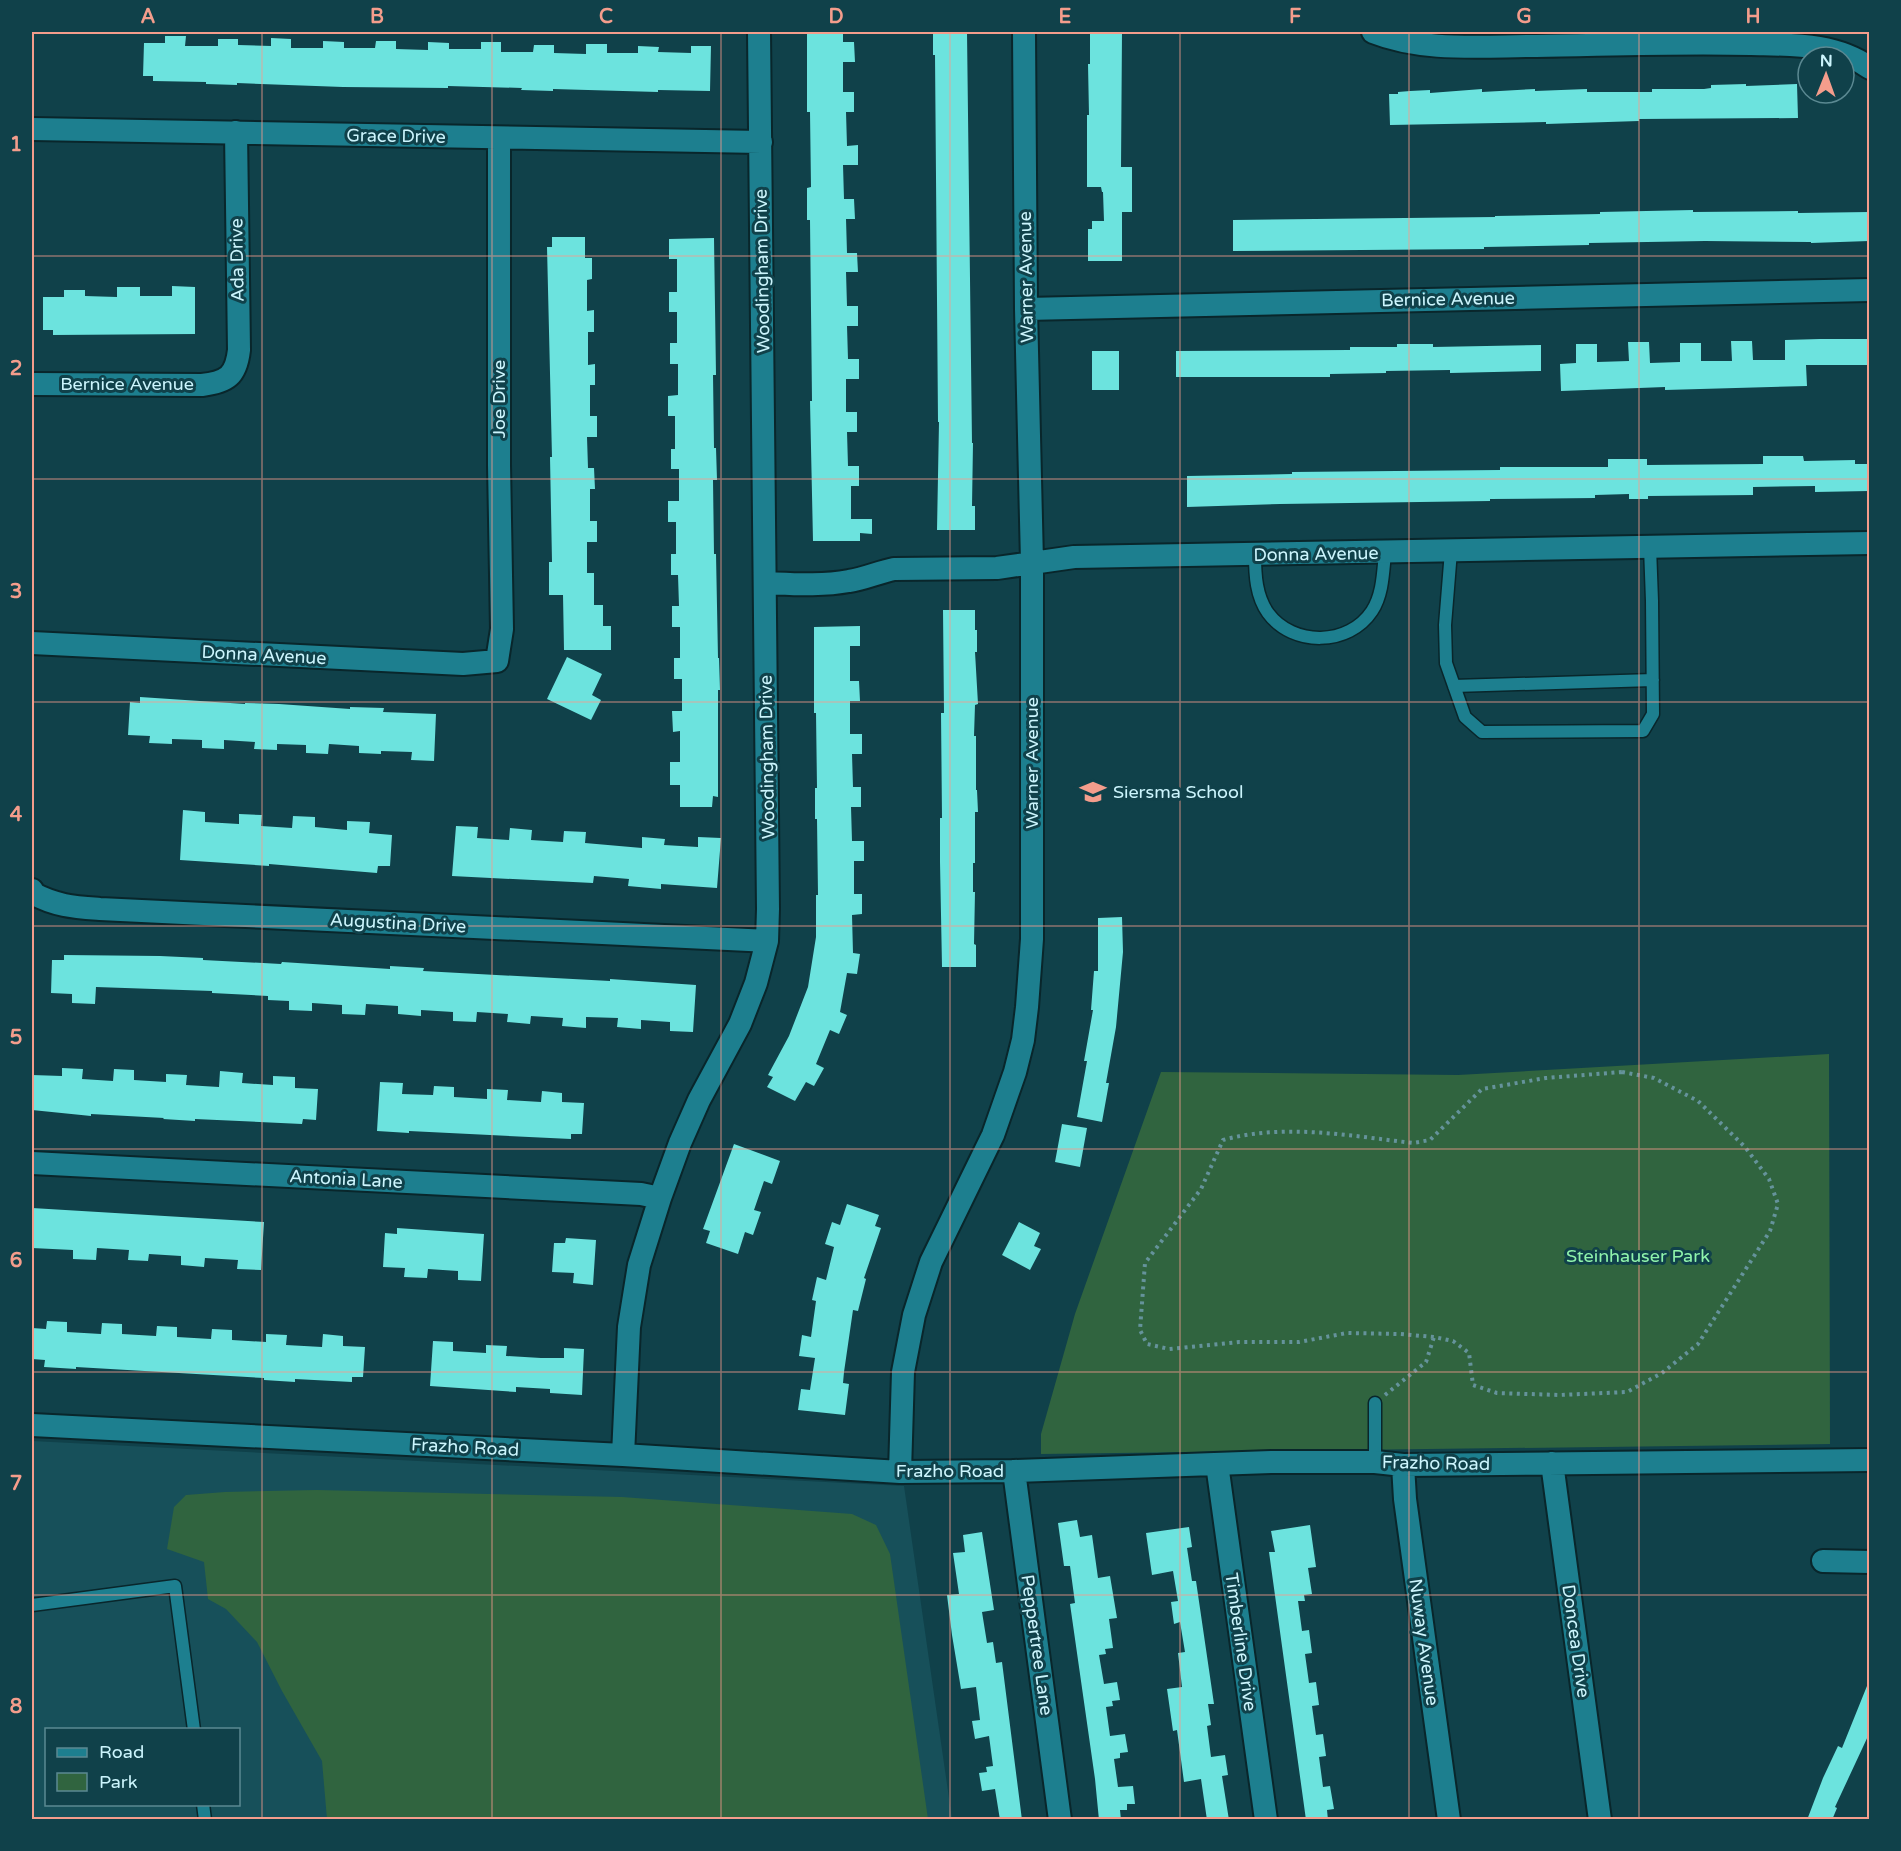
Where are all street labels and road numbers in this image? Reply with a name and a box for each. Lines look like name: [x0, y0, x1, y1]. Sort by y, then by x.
street label: Grace Drive: [346, 124, 446, 148]
street label: Woodingham Drive: [750, 189, 774, 353]
street label: Warner Avenue: [1014, 211, 1038, 343]
street label: Ada Drive: [225, 218, 249, 302]
street label: Bernice Avenue: [1381, 287, 1515, 311]
street label: Joe Drive: [488, 360, 510, 438]
street label: Bernice Avenue: [60, 373, 194, 395]
street label: Donna Avenue: [1253, 542, 1379, 566]
street label: Donna Avenue: [201, 641, 327, 669]
street label: Woodingham Drive: [755, 675, 779, 839]
street label: Warner Avenue: [1021, 697, 1043, 829]
street label: Augustina Drive: [329, 908, 467, 938]
street label: Antonia Lane: [289, 1165, 403, 1193]
street label: Frazho Road: [410, 1433, 520, 1461]
street label: Frazho Road: [1382, 1451, 1490, 1475]
street label: Frazho Road: [896, 1460, 1004, 1482]
street label: Timberline Drive: [1220, 1571, 1262, 1713]
street label: Peppertree Lane: [1016, 1573, 1058, 1717]
street label: Nuway Avenue: [1404, 1577, 1444, 1707]
street label: Doncea Drive: [1557, 1583, 1595, 1699]

